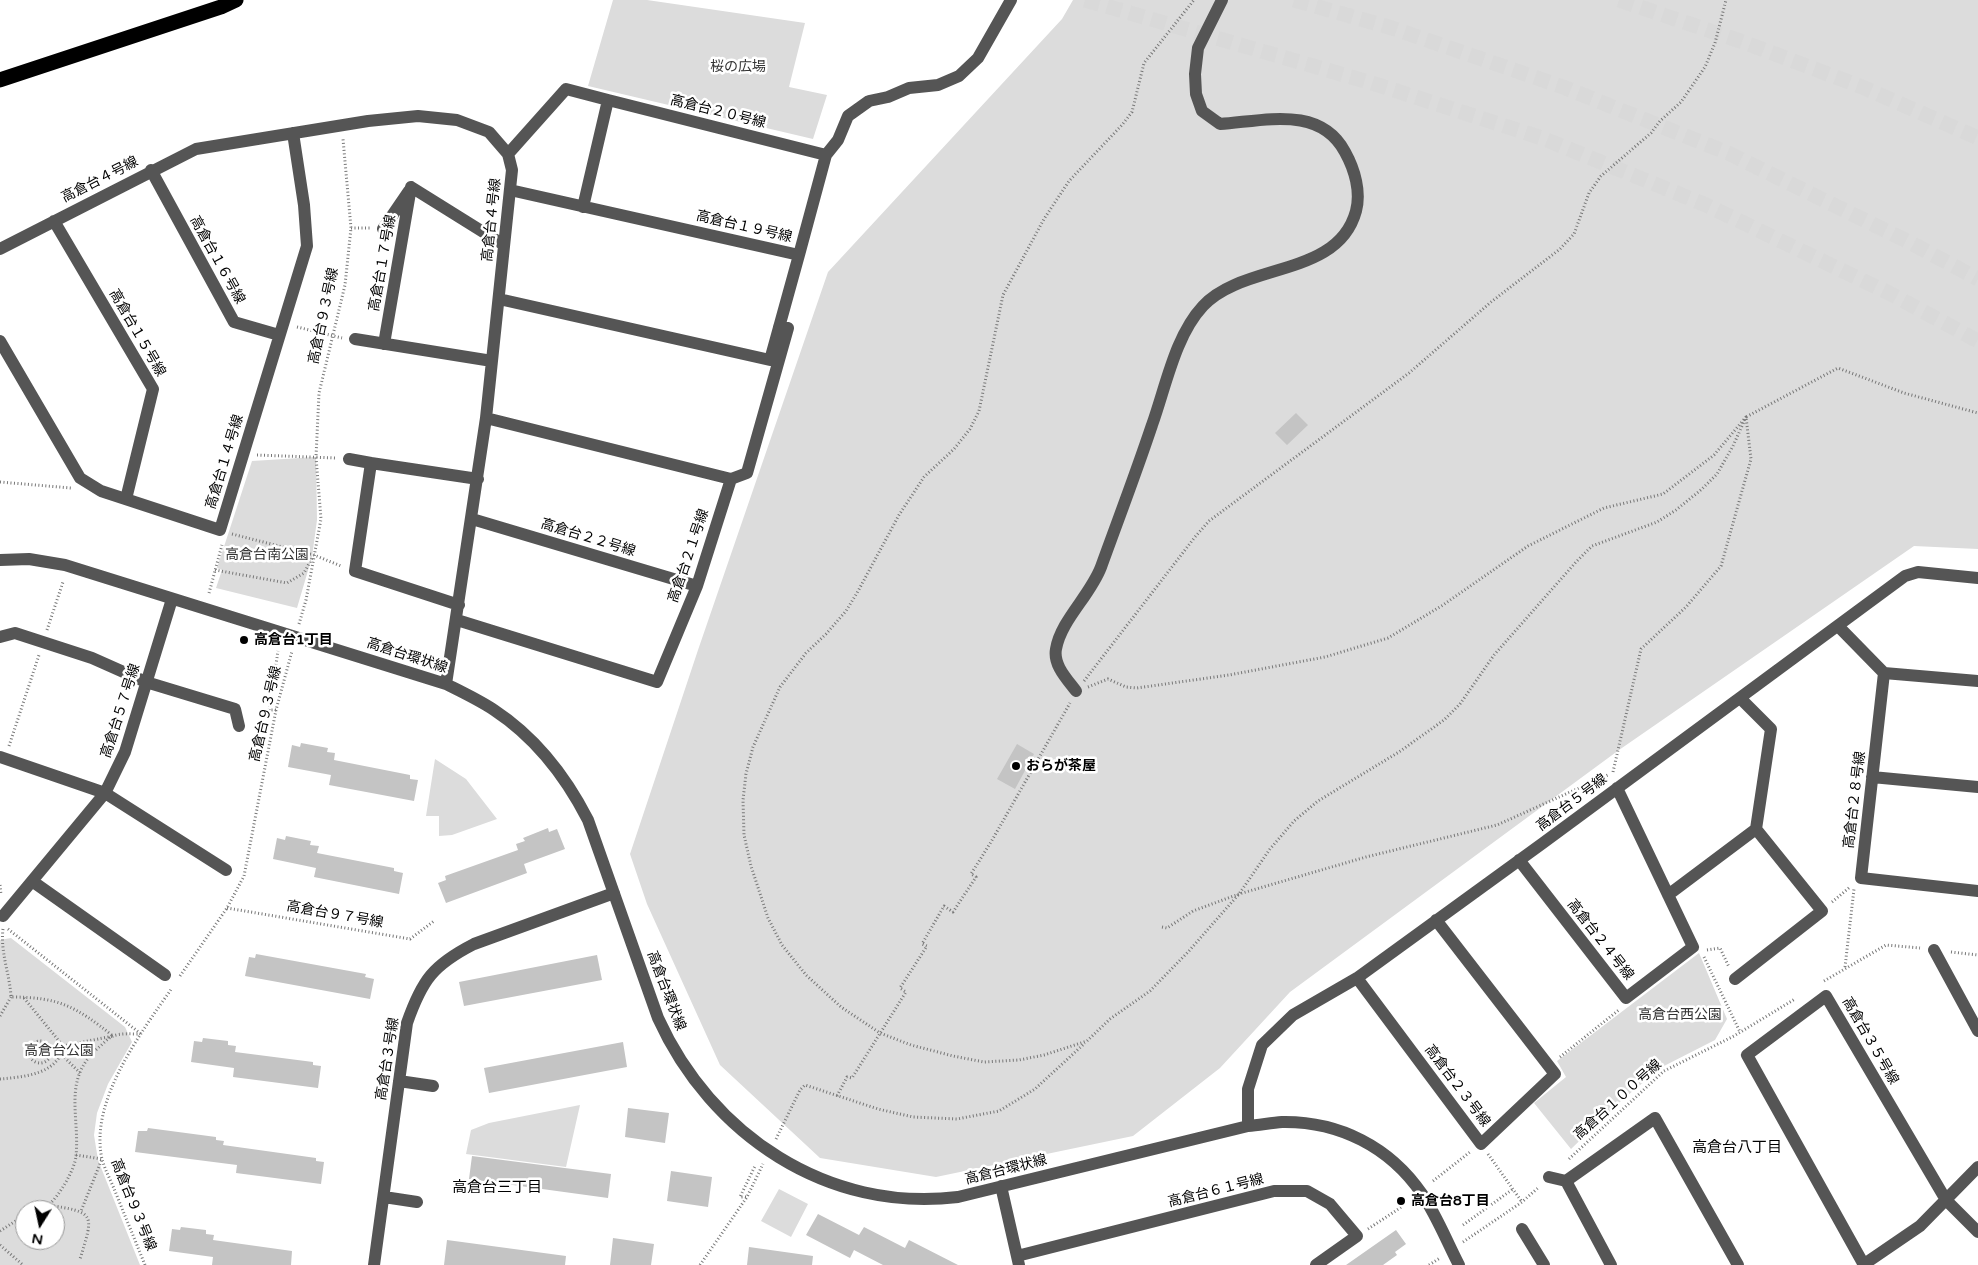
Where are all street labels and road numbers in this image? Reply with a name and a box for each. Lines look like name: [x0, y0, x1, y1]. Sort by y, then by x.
street label: 高倉台２０号線: [668, 92, 768, 132]
street label: 高倉台４号線: [59, 153, 141, 207]
street label: 高倉台４号線: [479, 177, 505, 263]
street label: 高倉台１９号線: [694, 208, 794, 246]
street label: 高倉台１６号線: [186, 213, 248, 307]
street label: 高倉台１７号線: [366, 213, 400, 313]
street label: 高倉台９３号線: [306, 266, 342, 366]
street label: 高倉台１５号線: [105, 286, 169, 380]
street label: 高倉台１４号線: [203, 413, 247, 511]
street label: 高倉台２１号線: [665, 507, 713, 605]
street label: 高倉台２２号線: [539, 516, 637, 560]
street label: 高倉台環状線: [364, 635, 450, 677]
street label: 高倉台５７号線: [98, 662, 144, 760]
street label: 高倉台９３号線: [247, 664, 285, 764]
street label: 高倉台２８号線: [1841, 750, 1869, 850]
street label: 高倉台５号線: [1533, 771, 1611, 835]
street label: 高倉台２４号線: [1563, 896, 1637, 984]
street label: 高倉台９７号線: [285, 898, 385, 932]
street label: 高倉台環状線: [643, 949, 689, 1033]
street label: 高倉台３５号線: [1838, 994, 1902, 1088]
street label: 高倉台３号線: [373, 1016, 403, 1102]
street label: 高倉台２３号線: [1421, 1042, 1493, 1130]
street label: 高倉台１００号線: [1571, 1056, 1665, 1144]
street label: 高倉台環状線: [963, 1152, 1049, 1188]
street label: 高倉台９３号線: [107, 1156, 159, 1254]
street label: 高倉台６１号線: [1166, 1171, 1266, 1211]

